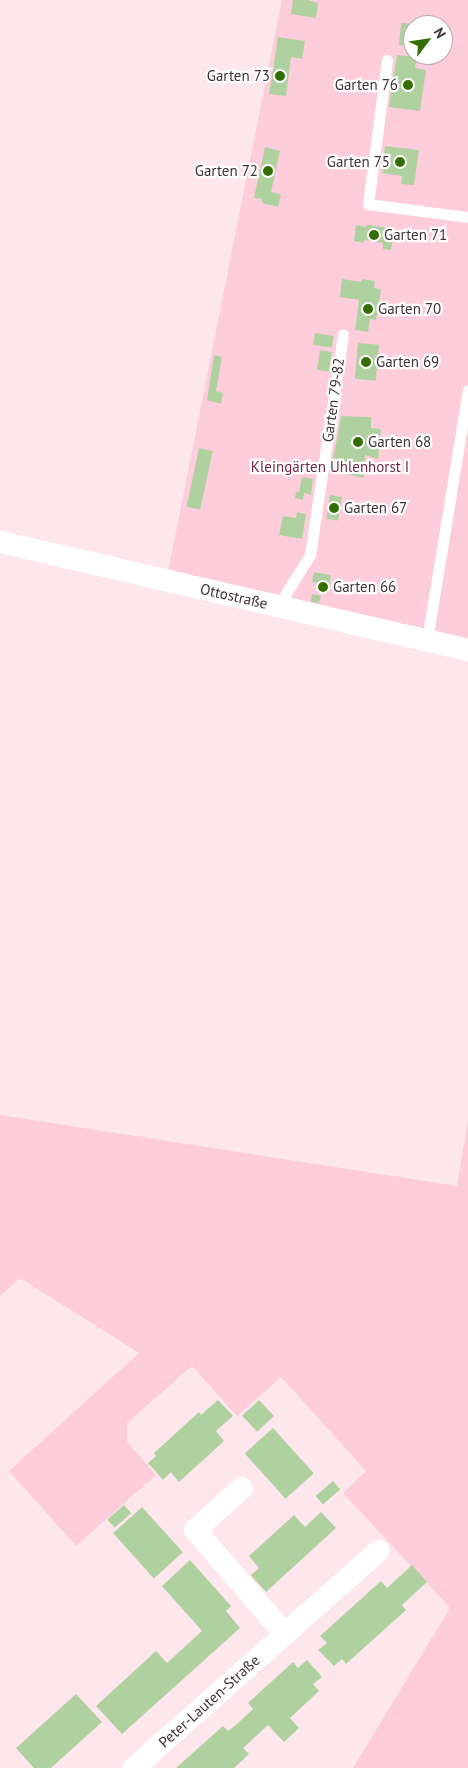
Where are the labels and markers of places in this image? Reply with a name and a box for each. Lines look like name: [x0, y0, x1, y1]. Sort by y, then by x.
place label: Garten 73: [207, 67, 270, 85]
marker: Garten 73: [274, 70, 286, 82]
place label: Garten 76: [335, 76, 398, 94]
marker: Garten 76: [402, 79, 414, 91]
place label: Garten 75: [327, 153, 390, 171]
marker: Garten 75: [394, 156, 406, 168]
place label: Garten 72: [195, 162, 258, 180]
marker: Garten 72: [262, 165, 274, 177]
place label: Garten 71: [384, 226, 447, 244]
marker: Garten 71: [368, 229, 380, 241]
place label: Garten 70: [378, 300, 441, 318]
marker: Garten 70: [362, 303, 374, 315]
place label: Garten 69: [376, 353, 439, 371]
marker: Garten 69: [360, 356, 372, 368]
place label: Garten 68: [368, 433, 431, 451]
marker: Garten 68: [352, 436, 364, 448]
place label: Garten 67: [344, 499, 407, 517]
marker: Garten 67: [328, 502, 340, 514]
place label: Garten 66: [333, 578, 396, 596]
marker: Garten 66: [317, 581, 329, 593]

